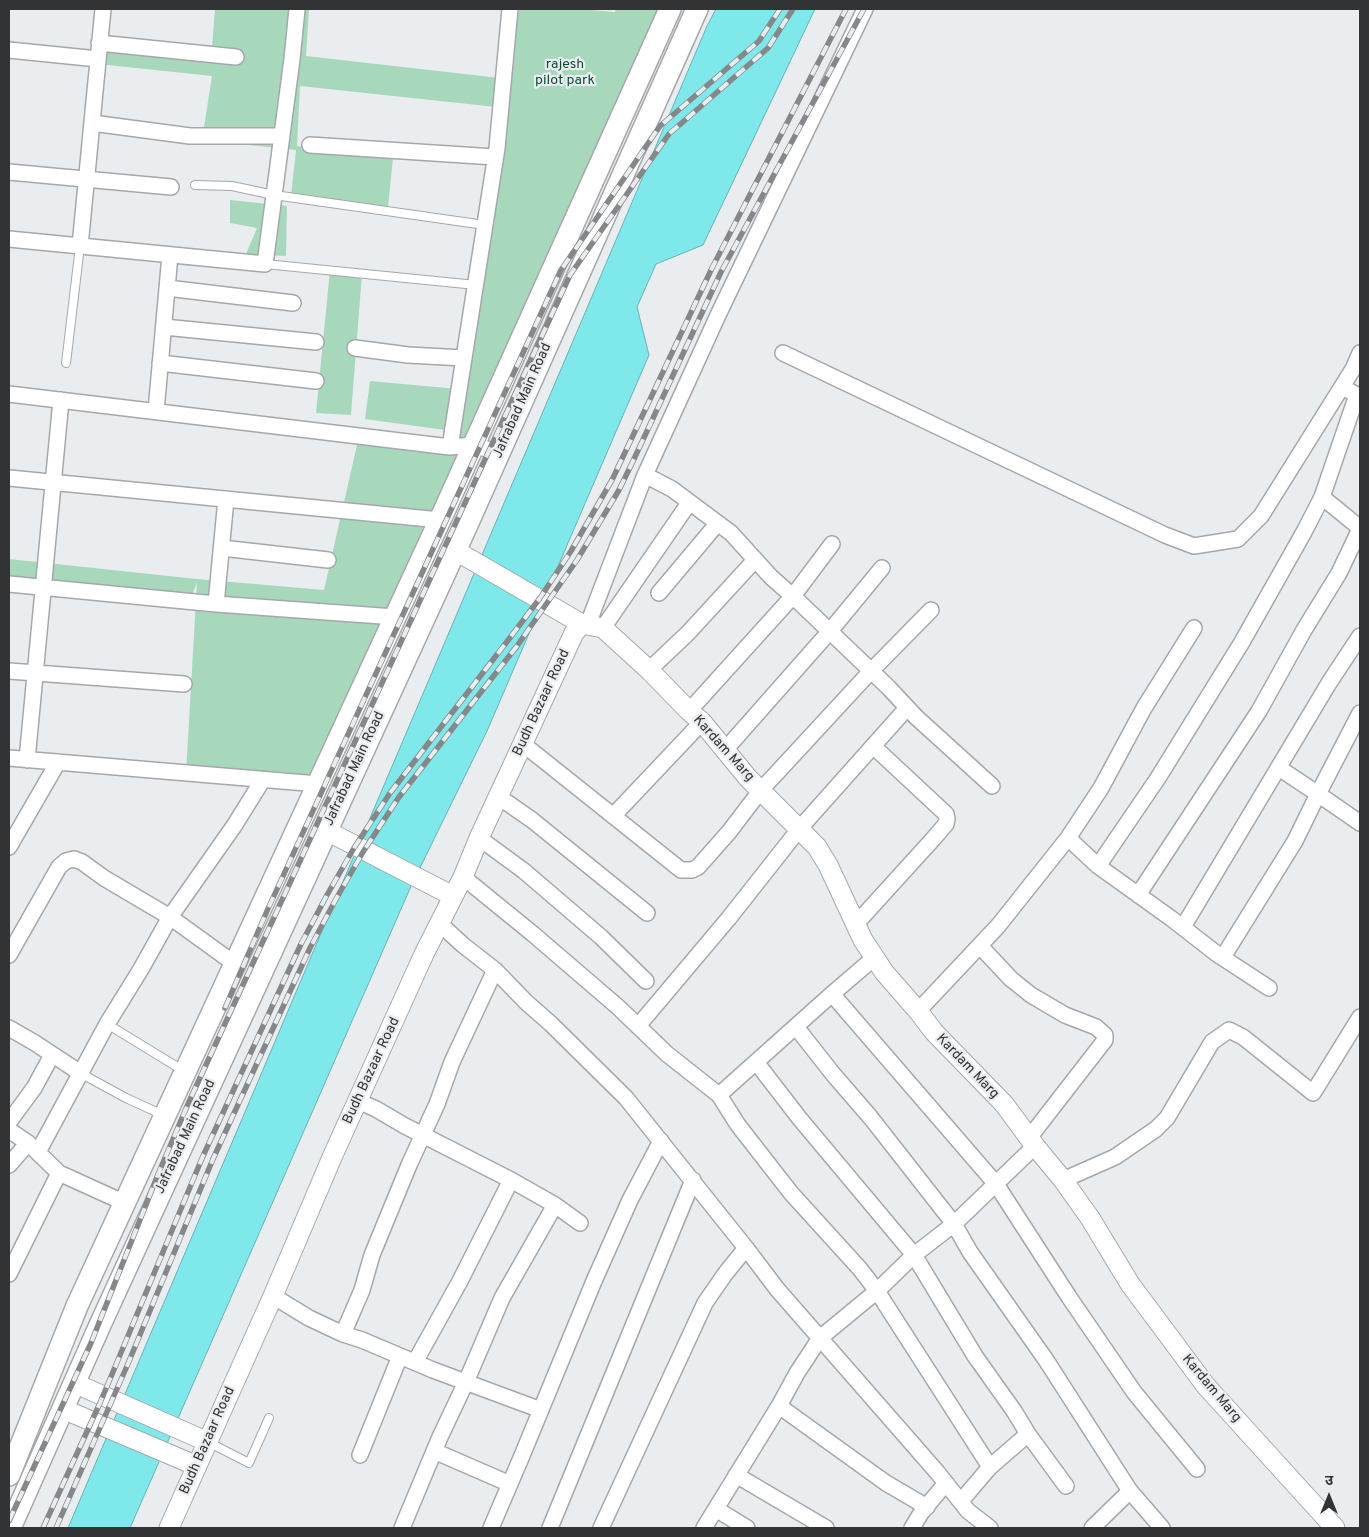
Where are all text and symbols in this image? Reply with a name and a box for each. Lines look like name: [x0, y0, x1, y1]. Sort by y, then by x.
park label: rajesh pilot park: [535, 57, 595, 90]
street label: Jafrabad Main Road: [490, 341, 556, 461]
street label: Budh Bazaar Road: [510, 647, 574, 759]
street label: Jafrabad Main Road: [321, 709, 389, 829]
street label: Kardam Marg: [689, 712, 757, 786]
street label: Budh Bazaar Road: [340, 1015, 404, 1127]
street label: Kardam Marg: [932, 1031, 1002, 1103]
street label: Jafrabad Main Road: [152, 1077, 220, 1197]
street label: Kardam Marg: [1178, 1352, 1244, 1426]
street label: Budh Bazaar Road: [177, 1385, 239, 1497]
north arrow: [1304, 1472, 1354, 1522]
text: उ: [1325, 1473, 1333, 1490]

